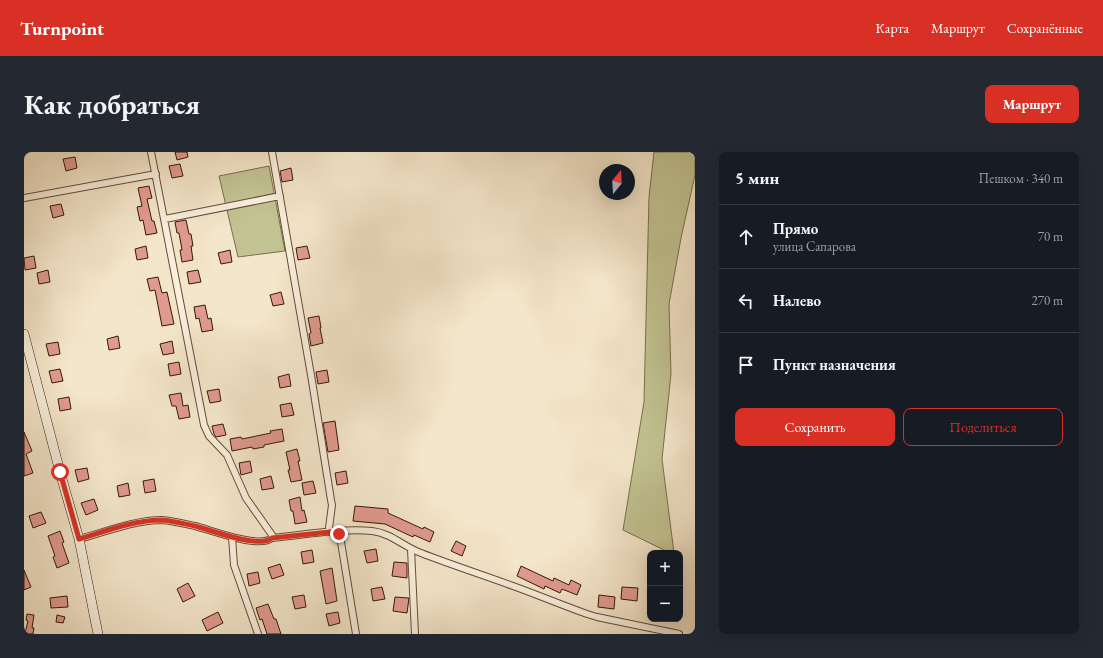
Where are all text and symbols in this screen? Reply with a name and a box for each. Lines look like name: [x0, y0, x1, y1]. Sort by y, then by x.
text: Turnpoint: [20, 16, 104, 41]
text: Карта: [876, 19, 909, 37]
text: Маршрут: [931, 19, 985, 37]
text: Сохранённые: [1007, 19, 1083, 37]
button: Маршрут: [985, 85, 1079, 123]
text: Как добраться: [24, 86, 200, 122]
north arrow: [599, 164, 635, 200]
text: 5 мин: [735, 167, 779, 189]
text: Пешком · 340 m: [979, 170, 1063, 187]
text: Прямо: [773, 219, 818, 238]
icon: ahead: [735, 226, 757, 248]
text: 70 m: [1038, 228, 1063, 245]
text: улица Сапарова: [773, 238, 856, 255]
icon: left: [735, 290, 757, 312]
text: Налево: [773, 291, 821, 310]
text: 270 m: [1032, 292, 1063, 309]
icon: arrive: [735, 354, 757, 376]
text: Пункт назначения: [773, 355, 896, 374]
button: Сохранить: [735, 408, 895, 446]
button: Поделиться: [903, 408, 1063, 446]
route start: [51, 463, 69, 481]
route end: [330, 525, 348, 543]
map controls: [647, 550, 683, 622]
button: +: [647, 550, 683, 586]
button: −: [647, 586, 683, 622]

